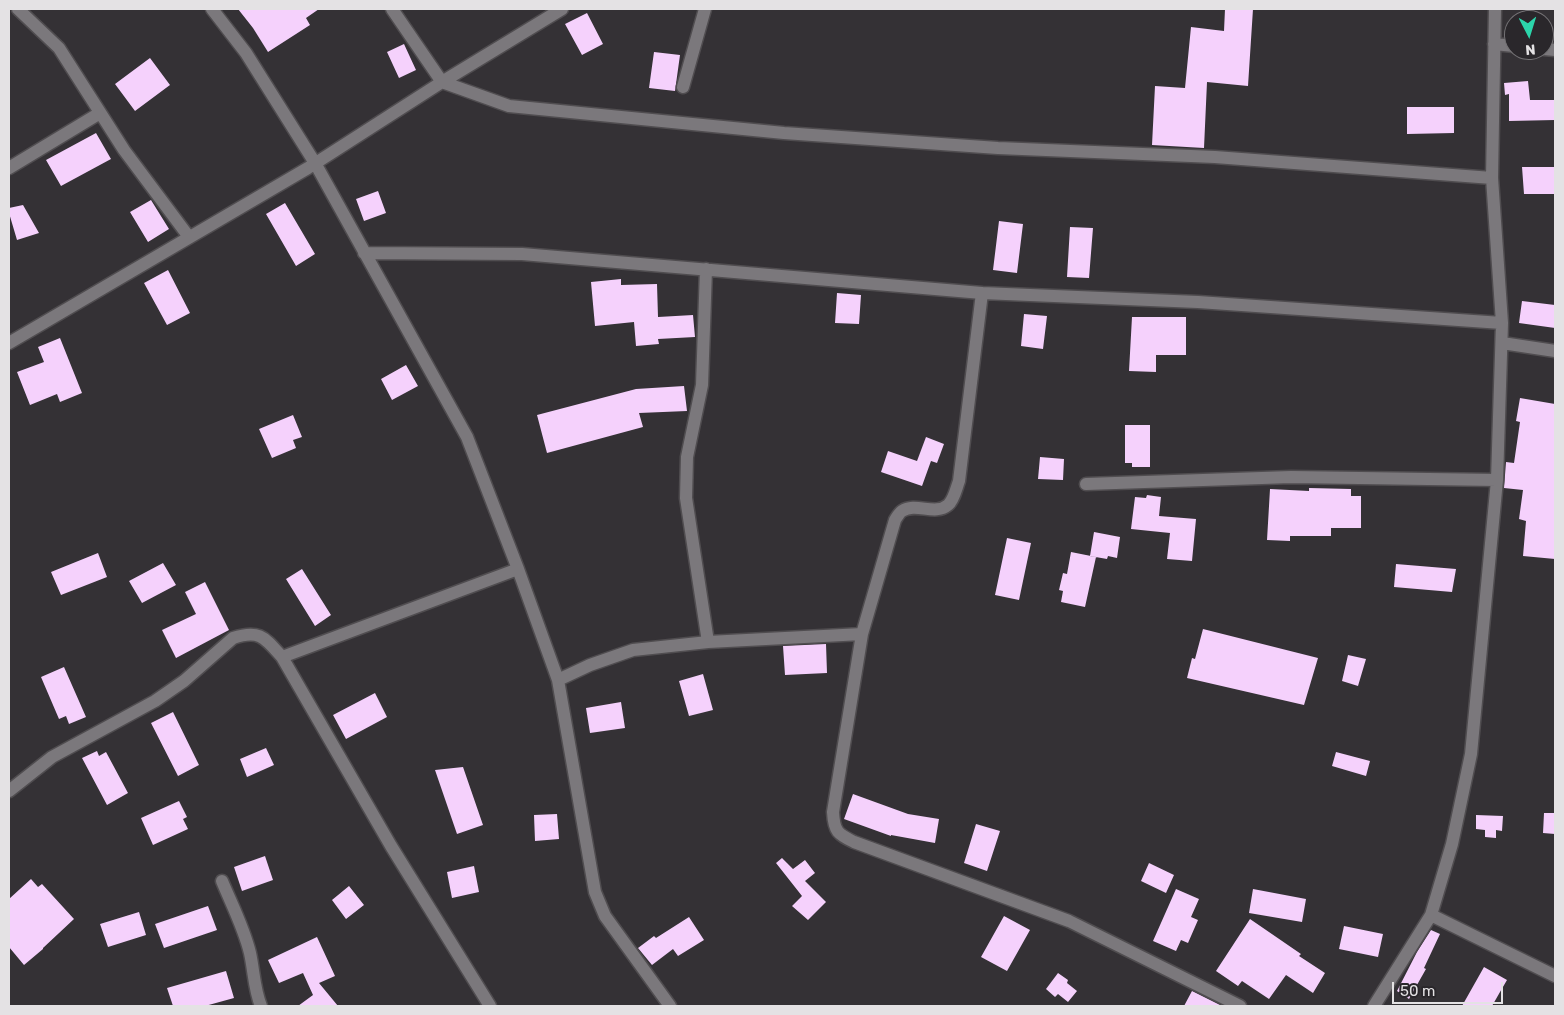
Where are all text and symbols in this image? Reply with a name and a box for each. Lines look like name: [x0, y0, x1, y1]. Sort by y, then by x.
north arrow: [1504, 10, 1554, 60]
text: N: [1525, 41, 1536, 58]
scale bar: [1394, 972, 1505, 1004]
text: 50 m: [1400, 982, 1435, 1000]

